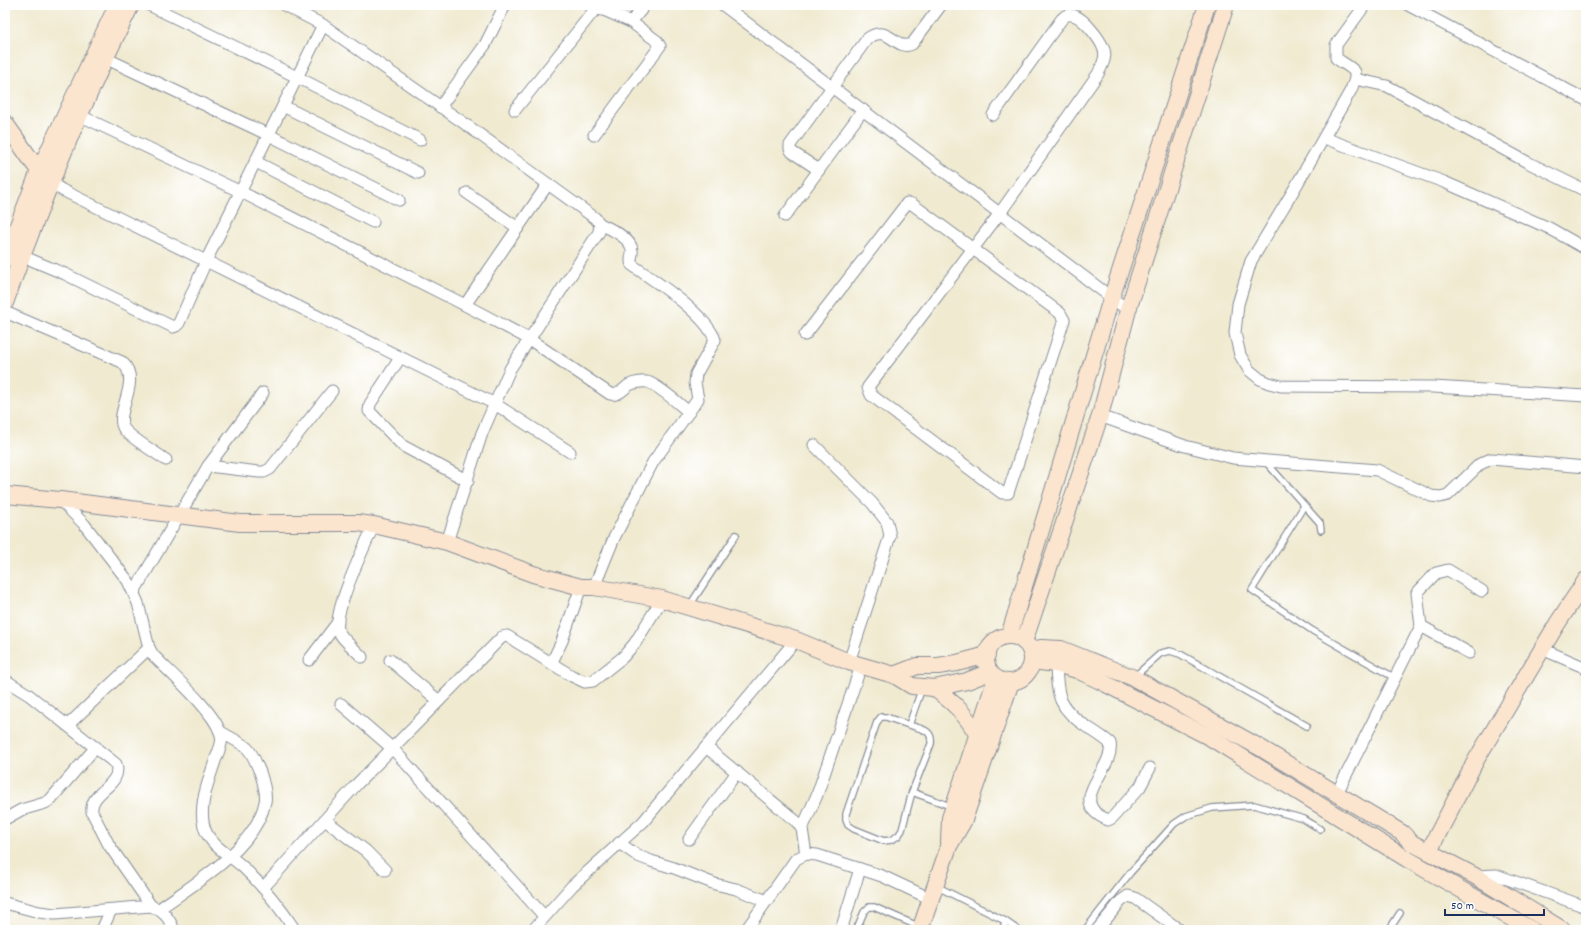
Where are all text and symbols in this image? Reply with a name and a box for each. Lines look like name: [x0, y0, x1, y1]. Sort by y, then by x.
scale bar: [1445, 891, 1544, 917]
text: 50 m: [1451, 898, 1474, 915]

